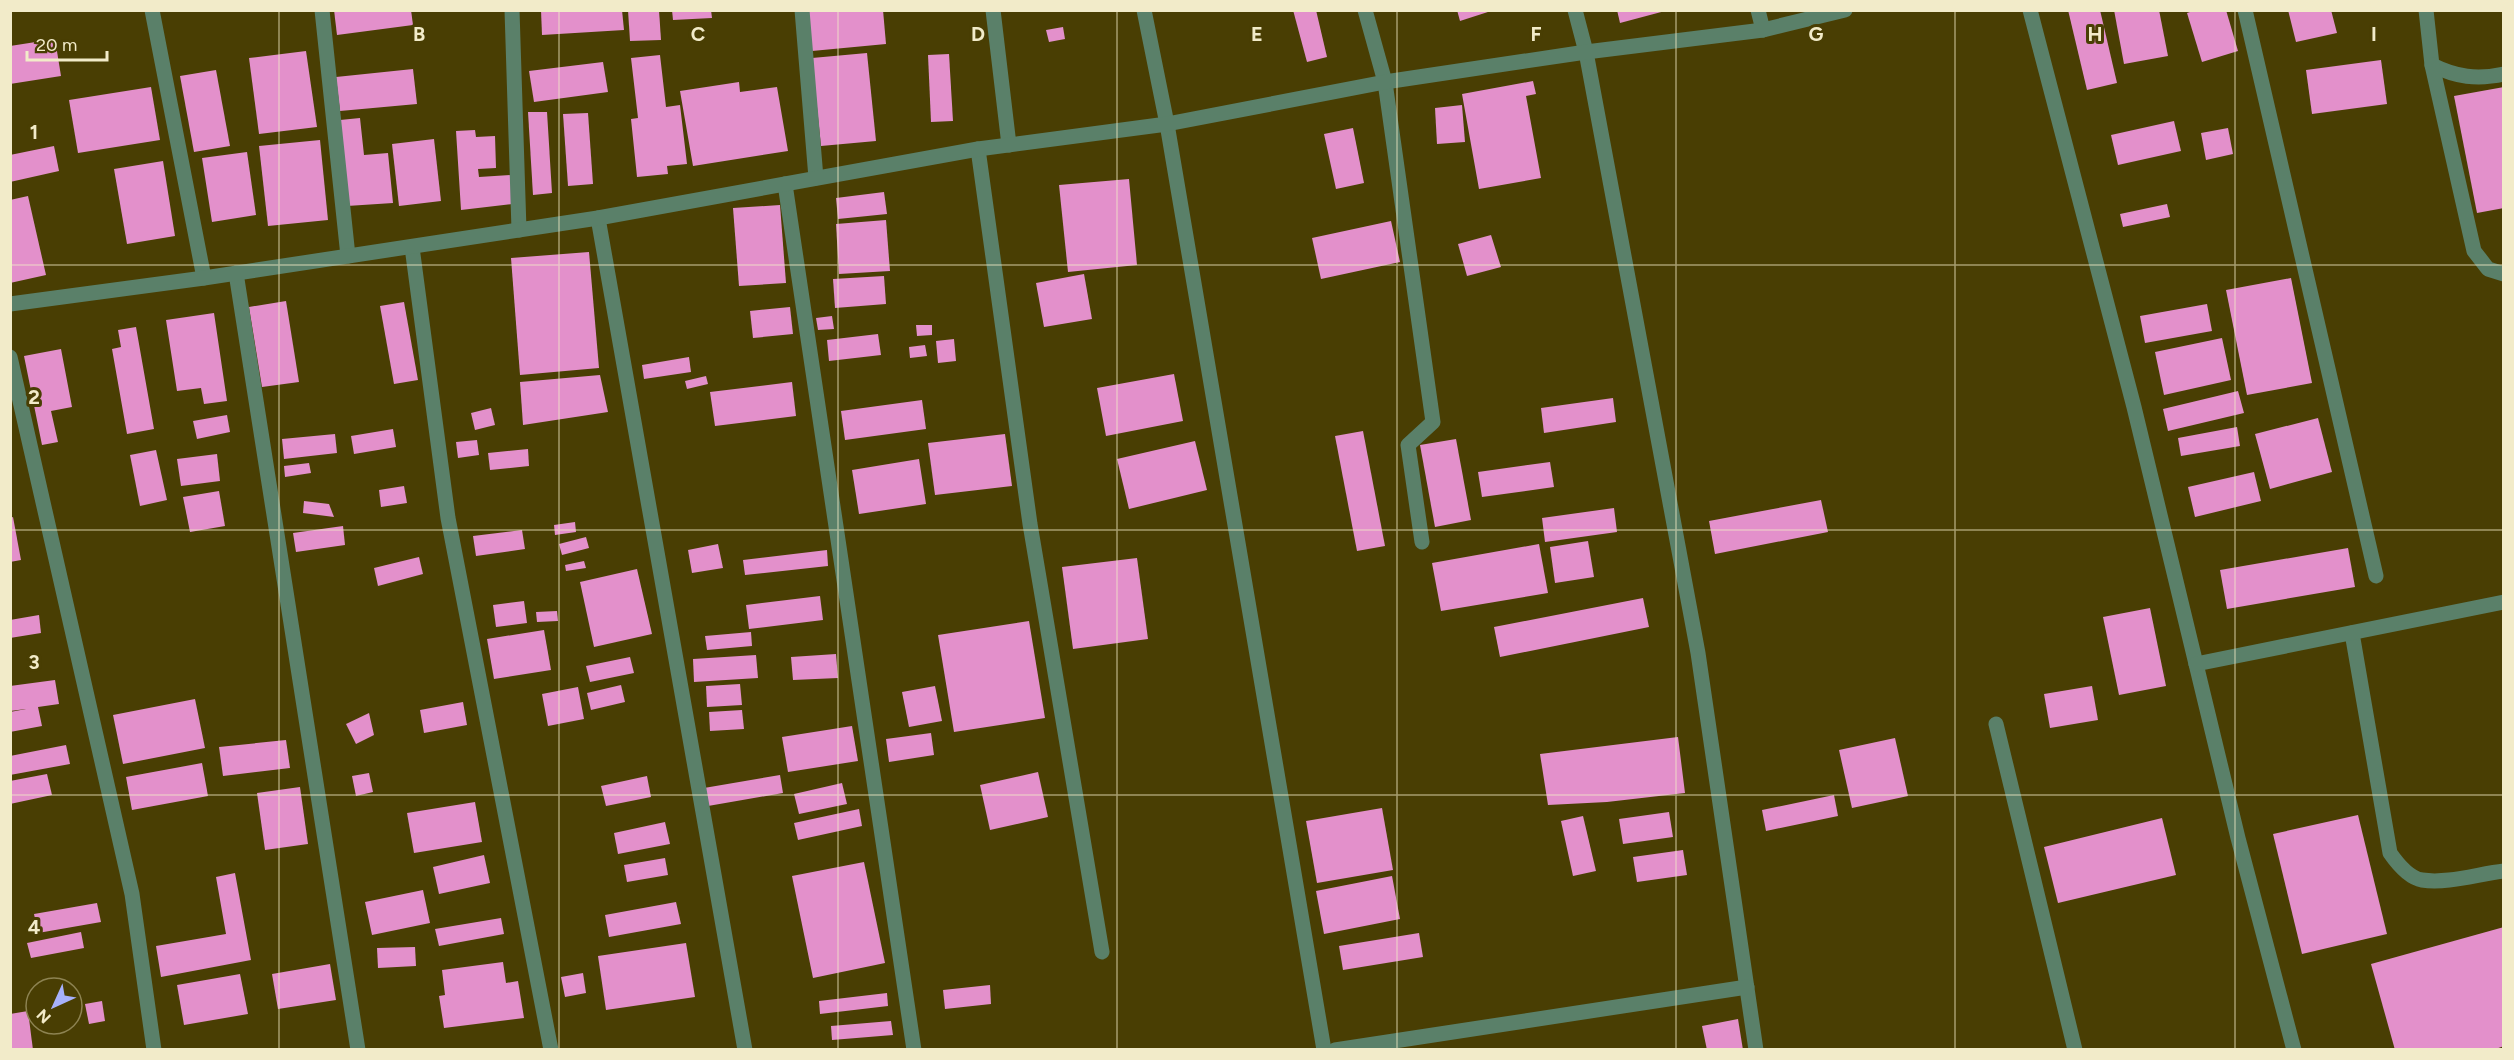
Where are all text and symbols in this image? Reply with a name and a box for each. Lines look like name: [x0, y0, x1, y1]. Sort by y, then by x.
text: B: [413, 22, 425, 46]
text: C: [691, 22, 705, 46]
text: D: [971, 22, 985, 46]
text: E: [1251, 22, 1263, 46]
text: F: [1530, 22, 1542, 46]
text: G: [1809, 22, 1824, 46]
text: H: [2088, 22, 2103, 46]
text: I: [2371, 22, 2377, 46]
scale bar: [27, 24, 106, 62]
text: 20 m: [36, 34, 77, 56]
text: 1: [30, 120, 38, 144]
text: 2: [28, 385, 40, 409]
text: 3: [28, 650, 40, 674]
text: 4: [28, 915, 41, 939]
north arrow: [24, 976, 84, 1036]
text: N: [33, 1005, 55, 1027]

